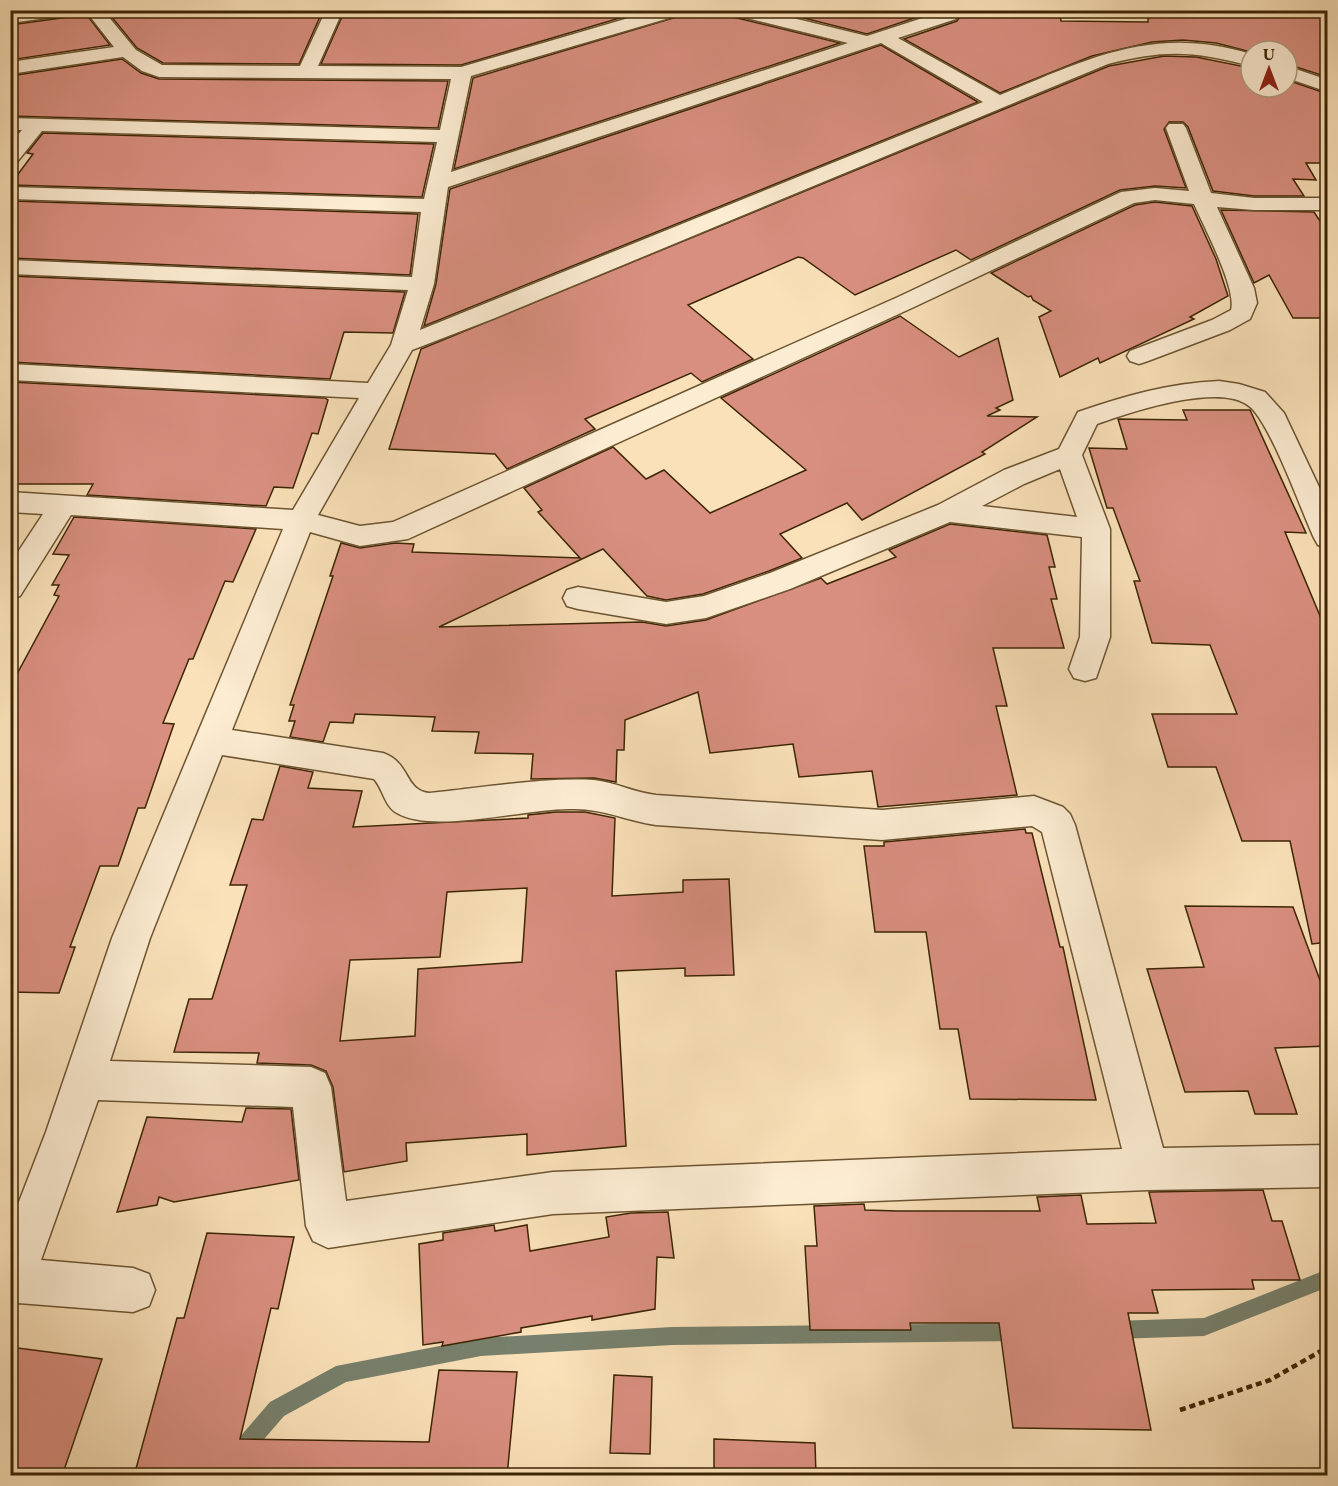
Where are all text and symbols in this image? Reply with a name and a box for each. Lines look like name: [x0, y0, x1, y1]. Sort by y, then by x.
north arrow: [1239, 39, 1299, 99]
text: U: [1263, 44, 1275, 65]

